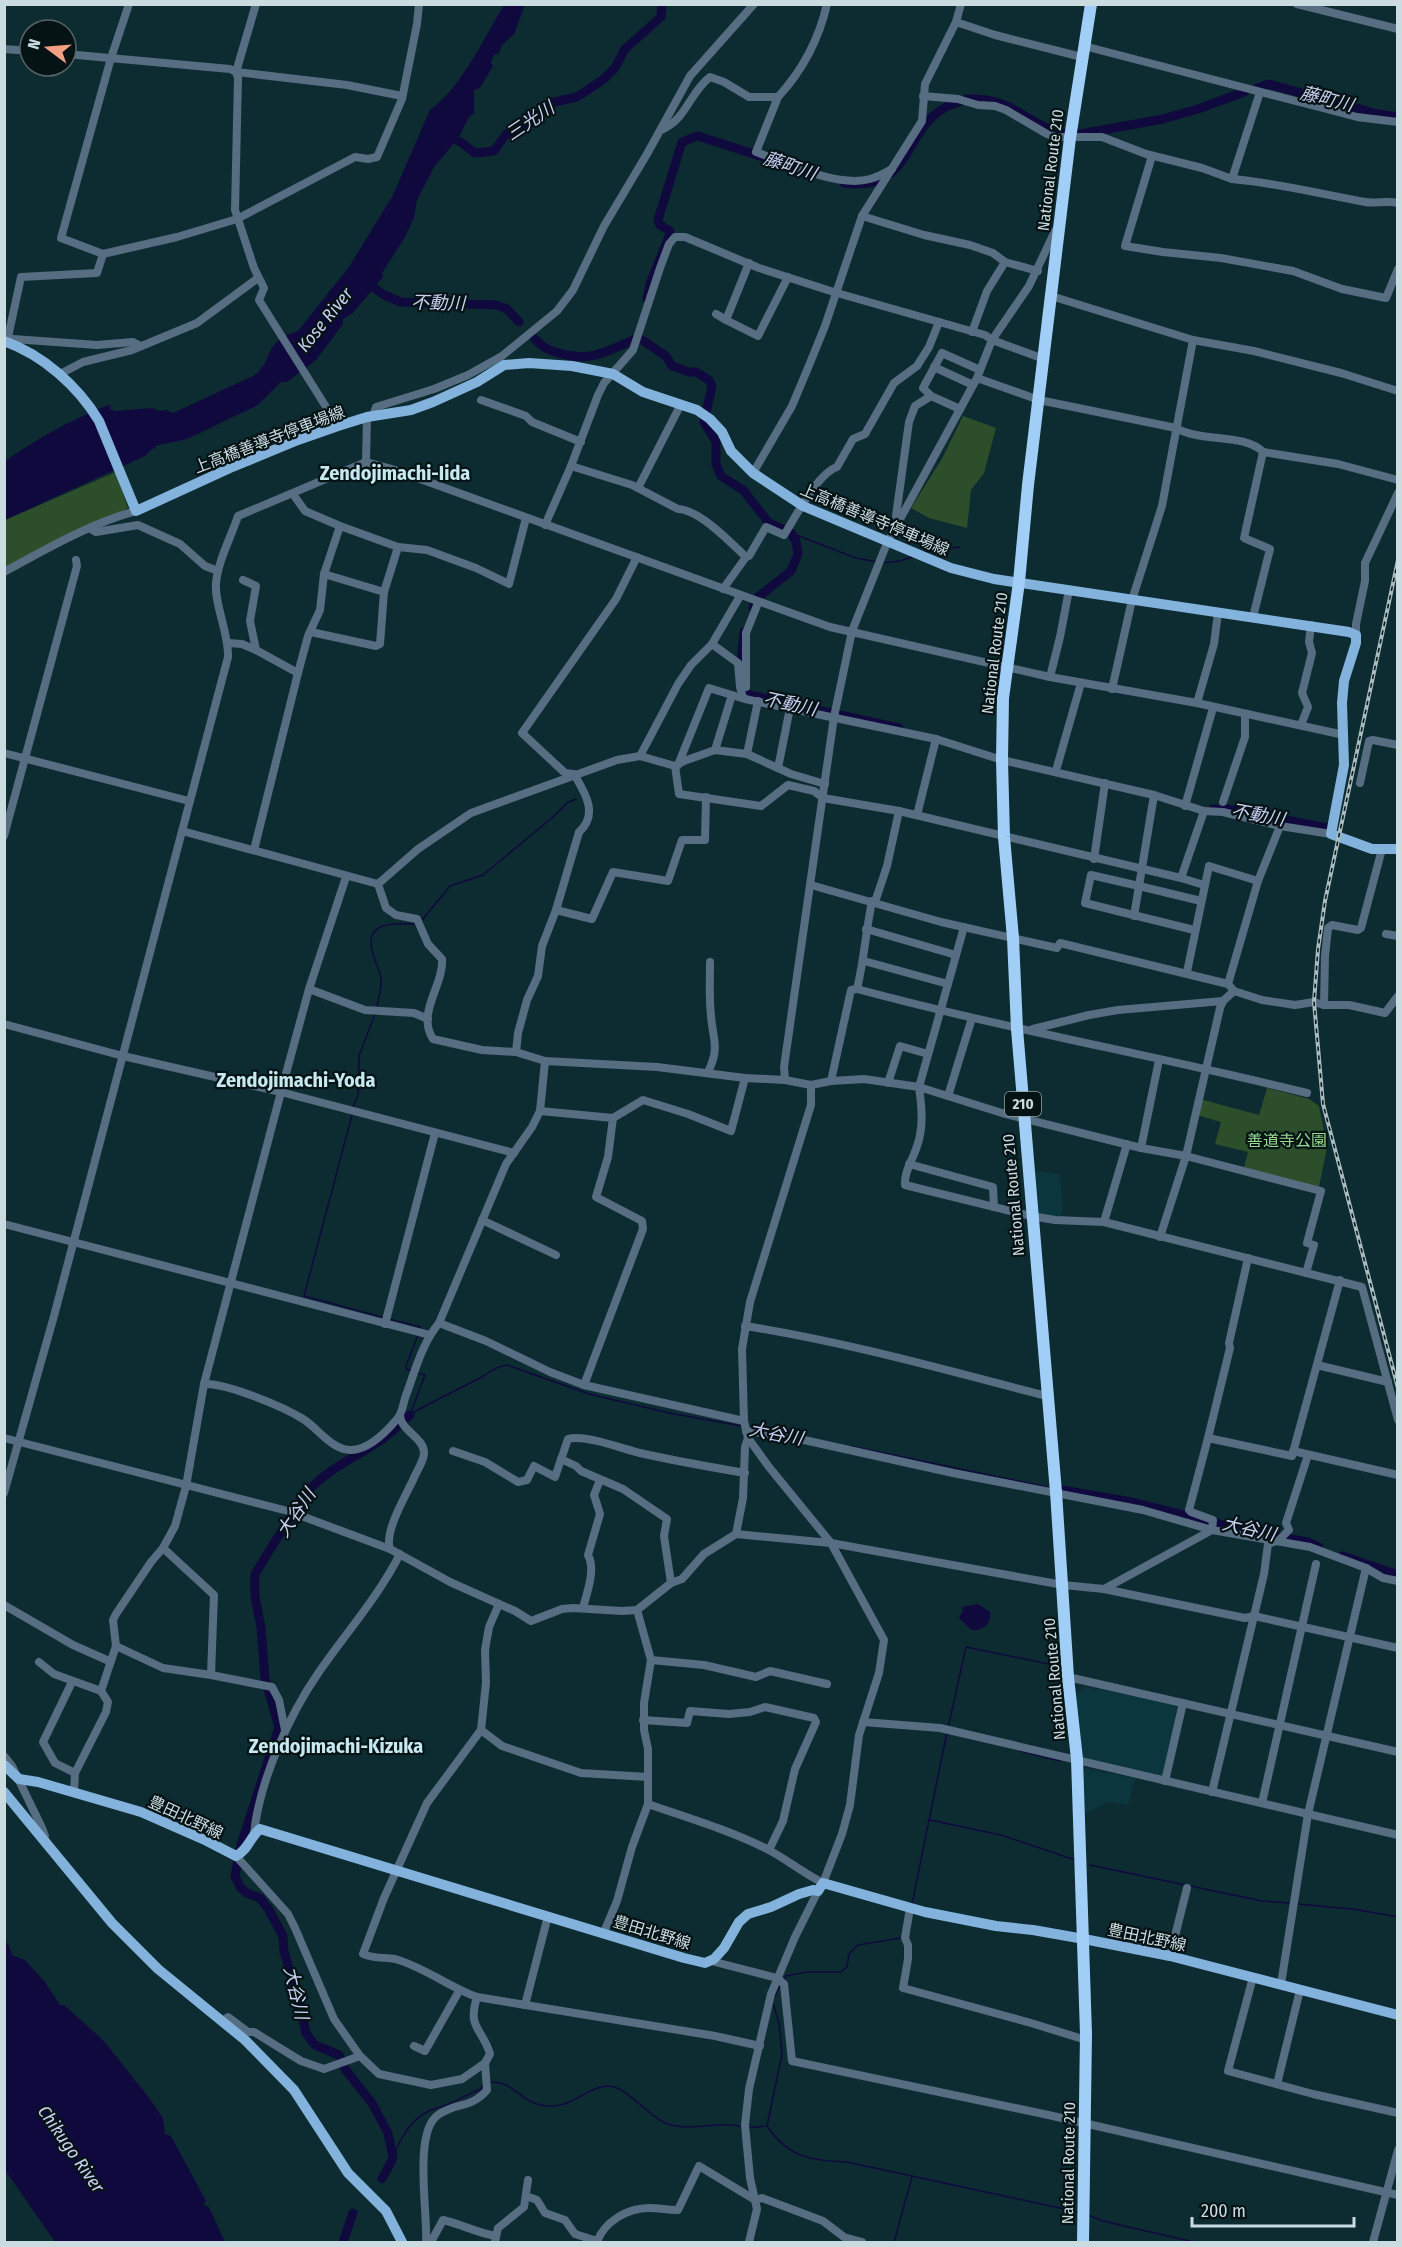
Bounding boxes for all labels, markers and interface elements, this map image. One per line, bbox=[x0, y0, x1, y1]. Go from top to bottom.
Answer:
north arrow bbox=[18, 18, 78, 78]
text: N bbox=[24, 37, 45, 51]
water label: 藤町川 bbox=[1298, 82, 1358, 117]
water label: 三光川 bbox=[501, 96, 560, 145]
street label: National Route 210 bbox=[1034, 108, 1067, 232]
water label: 藤町川 bbox=[761, 147, 821, 185]
water label: Kose River bbox=[293, 283, 358, 356]
water label: 不動川 bbox=[411, 292, 467, 315]
street label: 上高橋善導寺停車場線 bbox=[191, 402, 347, 477]
district label: Zendojimachi-Iida bbox=[320, 461, 470, 485]
street label: 上高橋善導寺停車場線 bbox=[797, 479, 952, 559]
street label: National Route 210 bbox=[978, 591, 1011, 715]
water label: 不動川 bbox=[761, 688, 821, 721]
water label: 不動川 bbox=[1230, 799, 1288, 831]
district label: Zendojimachi-Yoda bbox=[217, 1068, 376, 1092]
road number: 210 bbox=[1005, 1092, 1041, 1116]
park label: 善道寺公園 bbox=[1247, 1131, 1327, 1150]
street label: National Route 210 bbox=[999, 1133, 1028, 1257]
water label: 大谷川 bbox=[747, 1418, 807, 1450]
water label: 大谷川 bbox=[272, 1483, 321, 1542]
water label: 大谷川 bbox=[1220, 1512, 1280, 1546]
street label: National Route 210 bbox=[1040, 1617, 1069, 1741]
district label: Zendojimachi-Kizuka bbox=[249, 1734, 423, 1758]
street label: 豊田北野線 bbox=[146, 1792, 226, 1843]
street label: 豊田北野線 bbox=[611, 1912, 693, 1953]
street label: 豊田北野線 bbox=[1106, 1920, 1188, 1955]
water label: 大谷川 bbox=[279, 1964, 313, 2024]
water label: Chikugo River bbox=[33, 2101, 109, 2197]
street label: National Route 210 bbox=[1058, 2102, 1079, 2224]
scale bar bbox=[1192, 2190, 1354, 2228]
text: 200 m bbox=[1201, 2200, 1246, 2222]

